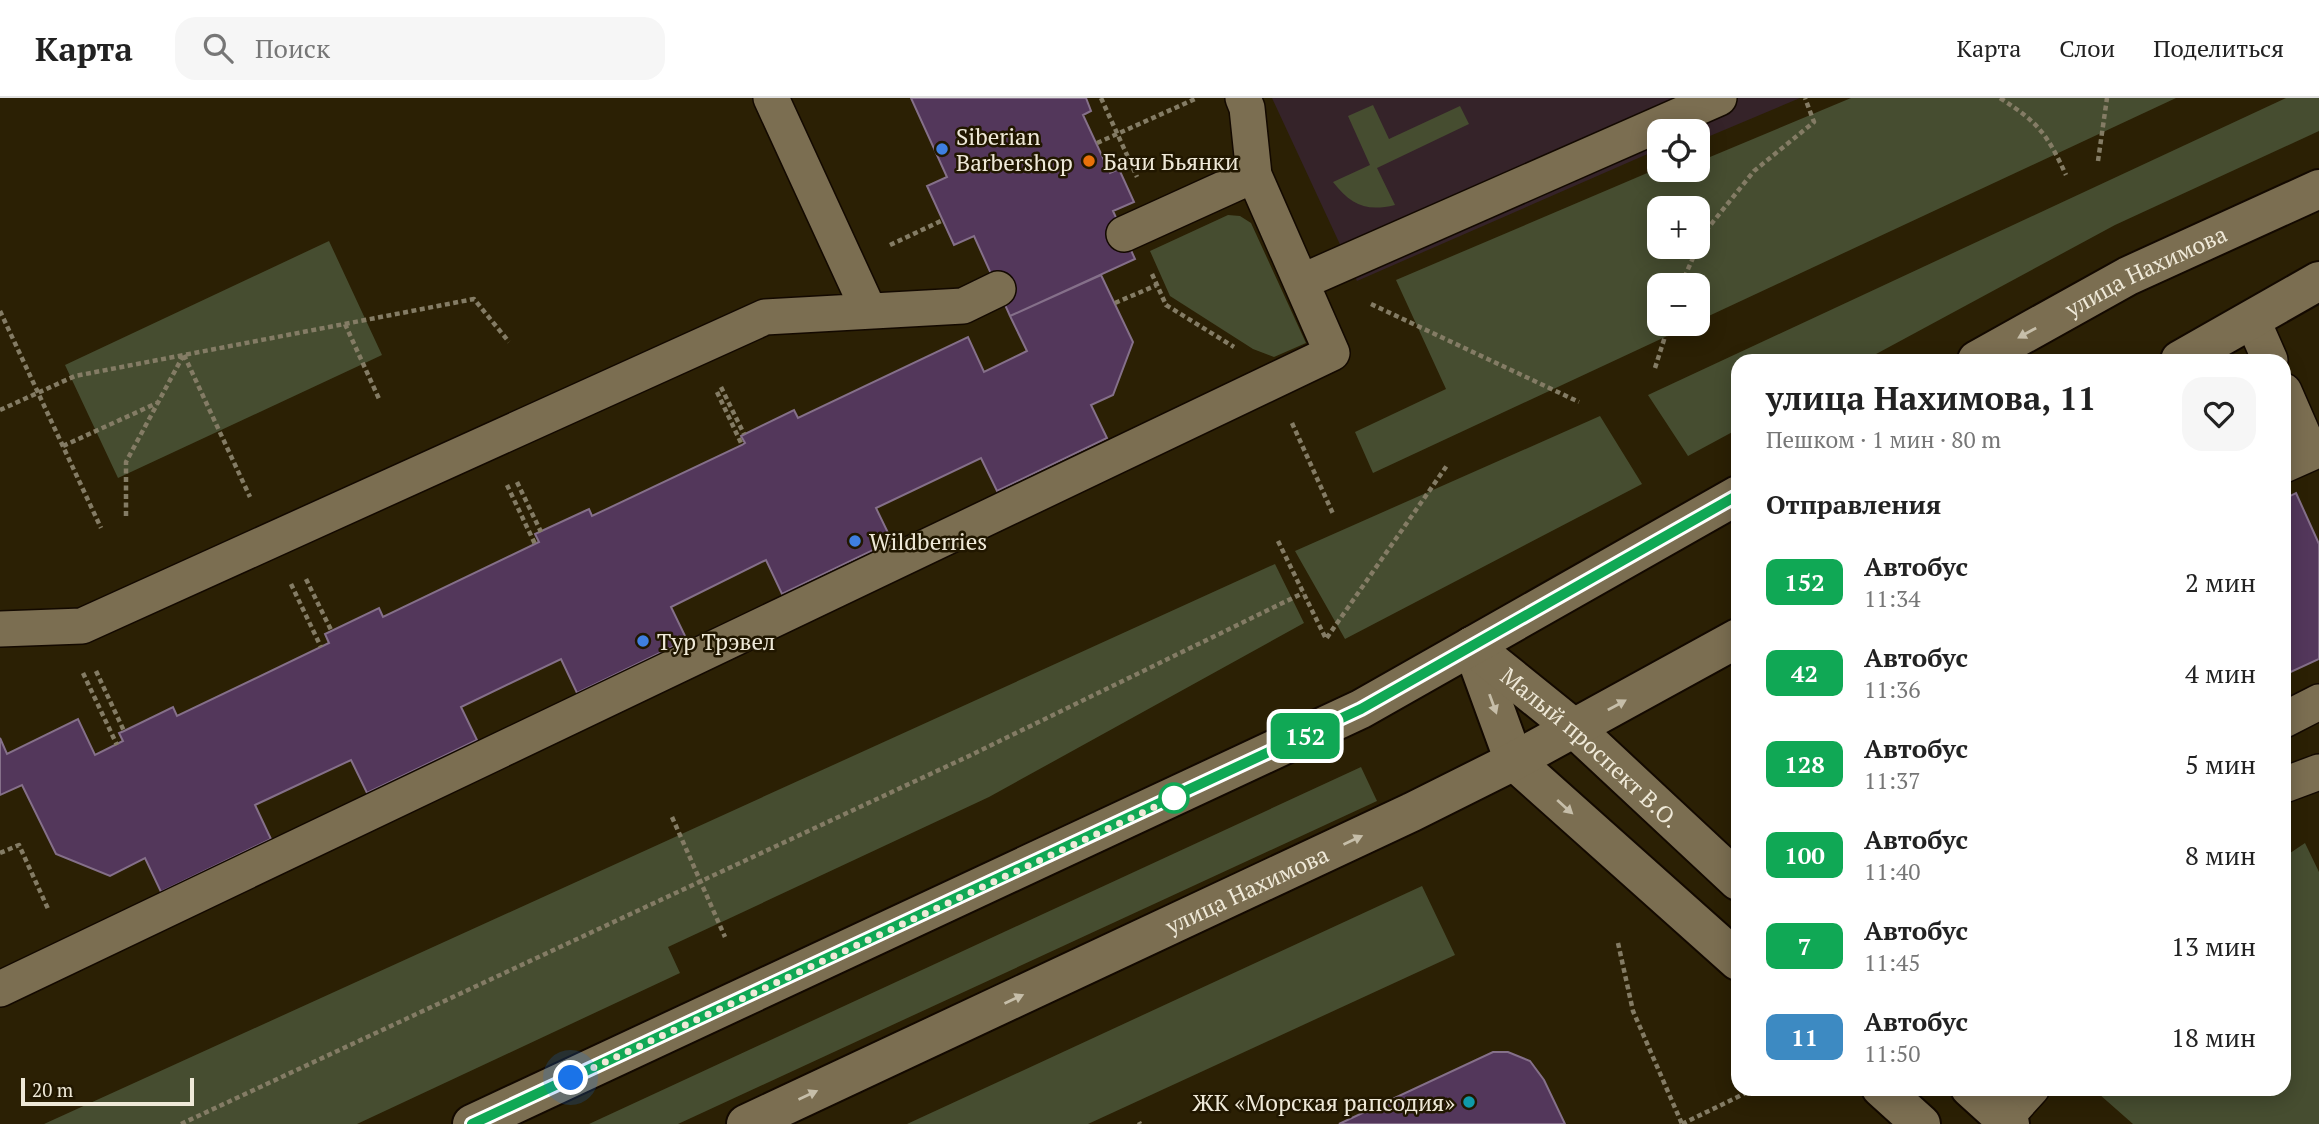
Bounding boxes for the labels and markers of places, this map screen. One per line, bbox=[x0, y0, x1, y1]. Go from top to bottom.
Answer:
place label: Siberian Barbershop bbox=[956, 121, 1073, 178]
marker: Siberian Barbershop bbox=[934, 141, 950, 157]
place label: Бачи Бьянки bbox=[1103, 146, 1239, 177]
marker: Бачи Бьянки bbox=[1081, 153, 1097, 169]
place label: Wildberries bbox=[869, 526, 987, 557]
marker: Wildberries bbox=[847, 533, 863, 549]
place label: Тур Трэвел bbox=[657, 626, 775, 657]
marker: Тур Трэвел bbox=[635, 633, 651, 649]
unlabelled marker bbox=[1159, 783, 1189, 813]
place label: ЖК «Морская рапсодия» bbox=[1192, 1087, 1455, 1118]
marker: ЖК «Морская рапсодия» bbox=[1461, 1094, 1477, 1110]

